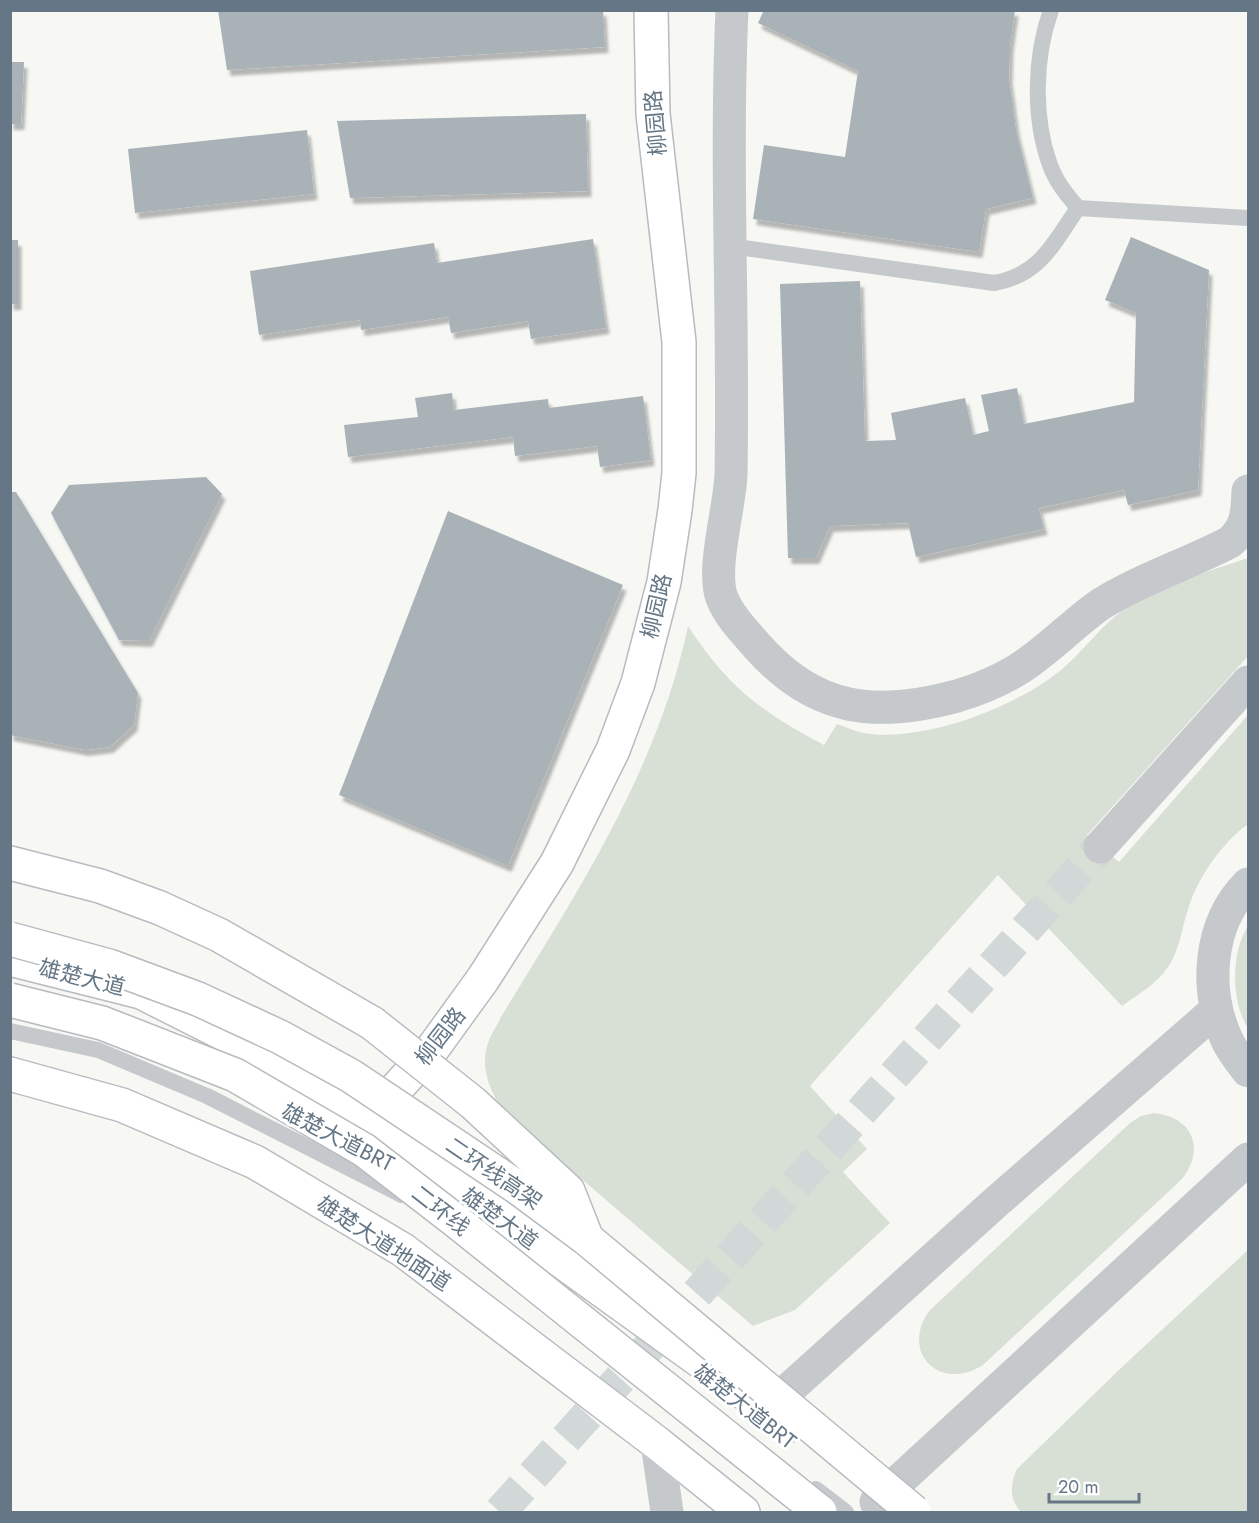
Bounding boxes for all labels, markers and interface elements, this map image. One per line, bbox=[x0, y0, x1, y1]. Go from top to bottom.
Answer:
street label: 柳园路 bbox=[636, 89, 674, 157]
street label: 柳园路 bbox=[633, 570, 679, 642]
street label: 雄楚大道 bbox=[35, 951, 129, 1003]
street label: 柳园路 bbox=[407, 1000, 473, 1072]
street label: 雄楚大道BRT bbox=[276, 1095, 401, 1179]
street label: 二环线高架 bbox=[441, 1131, 547, 1215]
street label: 二环线 bbox=[407, 1179, 475, 1241]
street label: 雄楚大道 bbox=[455, 1179, 545, 1257]
street label: 雄楚大道地面道 bbox=[311, 1188, 457, 1298]
street label: 雄楚大道BRT bbox=[687, 1356, 804, 1457]
scale bar bbox=[1049, 1466, 1139, 1504]
text: 20 m bbox=[1058, 1474, 1098, 1500]

